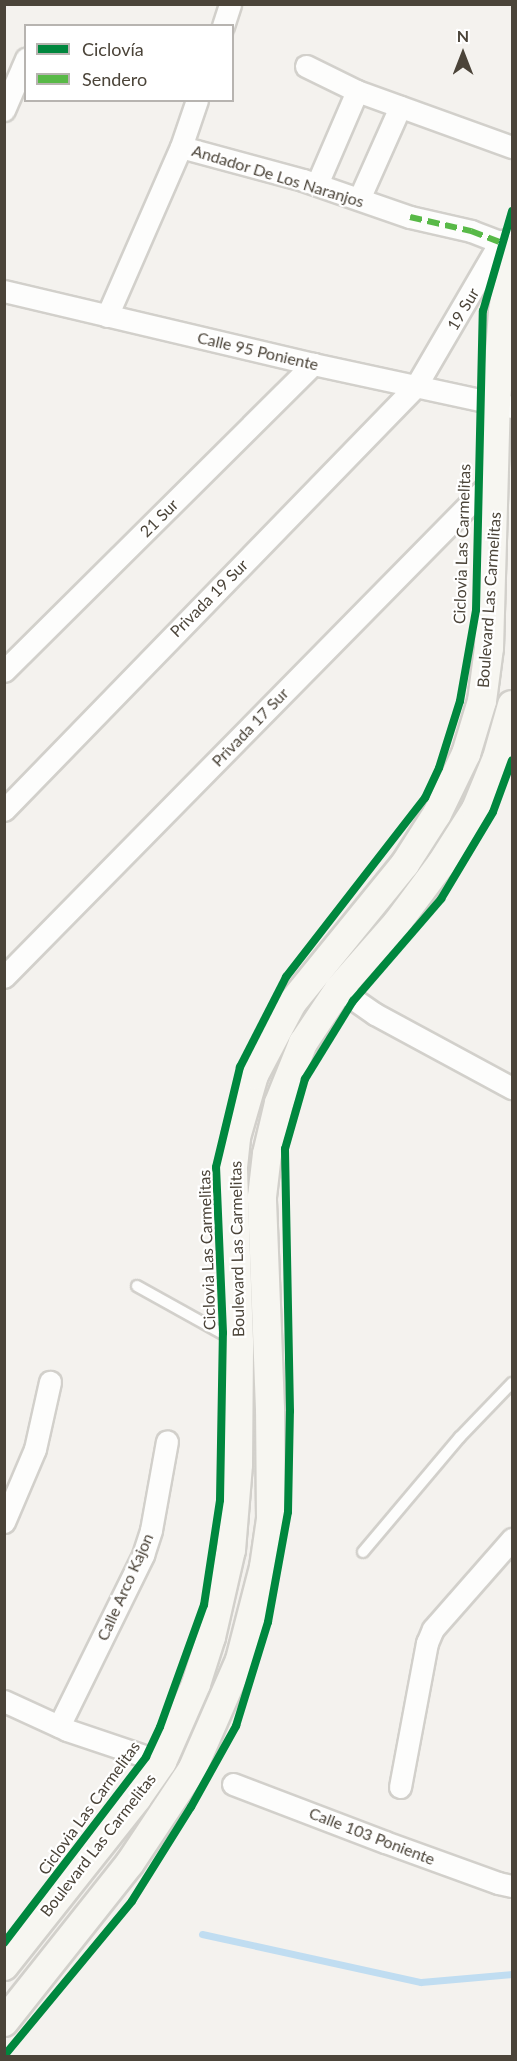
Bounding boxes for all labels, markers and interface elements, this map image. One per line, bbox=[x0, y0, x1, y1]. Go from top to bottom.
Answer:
legend bbox=[24, 24, 234, 102]
north arrow bbox=[433, 24, 493, 84]
text: N bbox=[457, 26, 469, 45]
text: Ciclovía bbox=[82, 38, 144, 60]
text: Sendero bbox=[82, 68, 147, 90]
street label: Andador De Los Naranjos bbox=[189, 141, 367, 211]
street label: 19 Sur bbox=[443, 284, 483, 334]
street label: Calle 95 Poniente bbox=[196, 328, 320, 374]
street label: Ciclovia Las Carmelitas bbox=[450, 463, 474, 625]
street label: 21 Sur bbox=[136, 495, 182, 541]
street label: Boulevard Las Carmelitas bbox=[473, 511, 505, 689]
street label: Privada 19 Sur bbox=[166, 555, 252, 641]
street label: Privada 17 Sur bbox=[208, 684, 292, 770]
street label: Boulevard Las Carmelitas bbox=[226, 1161, 248, 1337]
street label: Ciclovia Las Carmelitas bbox=[195, 1169, 219, 1331]
street label: Calle Arco Kajon bbox=[93, 1530, 157, 1644]
street label: Ciclovia Las Carmelitas bbox=[34, 1737, 144, 1879]
street label: Boulevard Las Carmelitas bbox=[36, 1770, 160, 1920]
street label: Calle 103 Poniente bbox=[306, 1803, 438, 1869]

